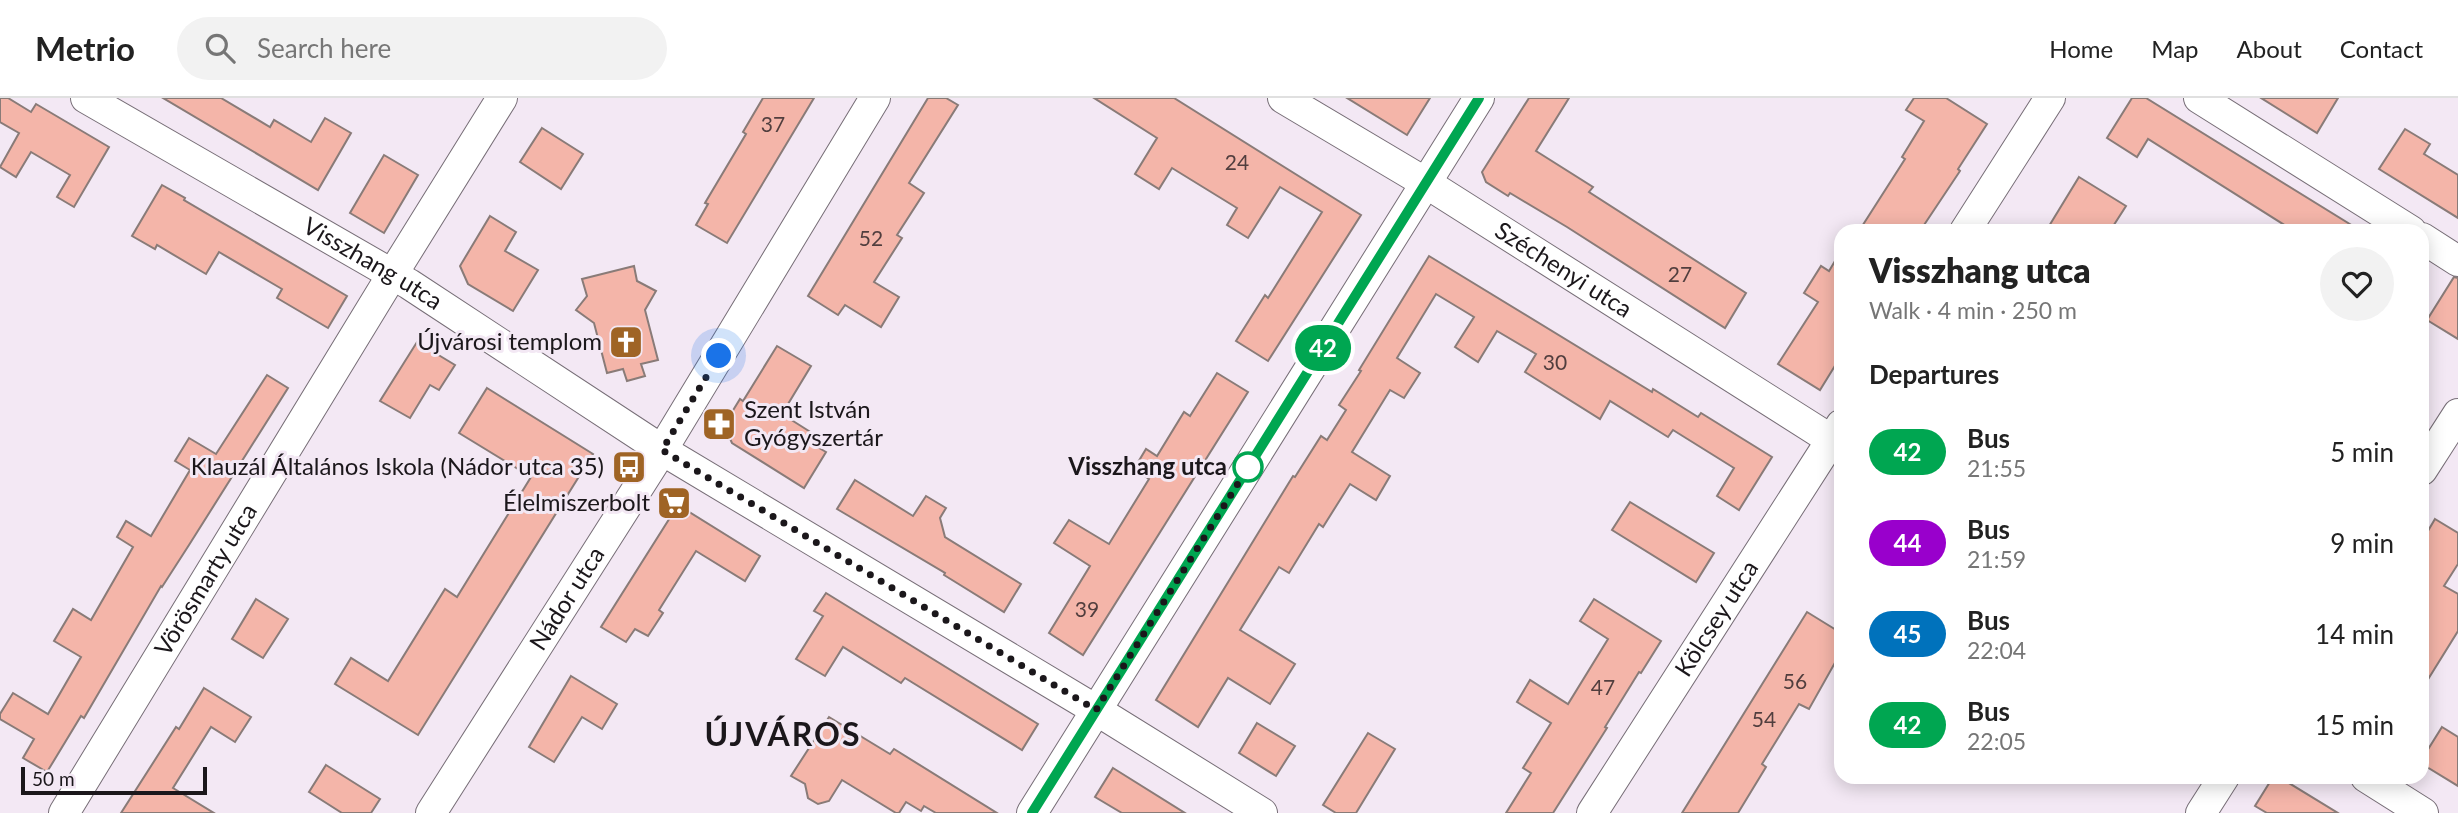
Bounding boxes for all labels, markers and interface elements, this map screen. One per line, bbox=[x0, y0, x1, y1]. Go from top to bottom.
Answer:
search box bbox=[177, 17, 667, 80]
text: Metrio bbox=[35, 28, 135, 68]
icon: search bbox=[201, 29, 239, 67]
text: Search here bbox=[257, 32, 391, 64]
text: Home bbox=[2049, 34, 2113, 63]
text: Map bbox=[2151, 34, 2199, 63]
text: About bbox=[2237, 34, 2302, 63]
text: Contact bbox=[2340, 34, 2423, 63]
house number: 37 bbox=[761, 111, 785, 136]
house number: 24 bbox=[1225, 149, 1249, 174]
street label: Visszhang utca bbox=[299, 210, 448, 315]
street label: Széchenyi utca bbox=[1490, 215, 1638, 323]
house number: 52 bbox=[859, 225, 883, 250]
button: heart bbox=[2320, 247, 2394, 321]
text: Visszhang utca bbox=[1869, 250, 2091, 290]
house number: 27 bbox=[1668, 261, 1692, 286]
text: Walk · 4 min · 250 m bbox=[1869, 296, 2077, 324]
church icon: Újvárosi templom bbox=[607, 323, 645, 361]
line badge: 42 bbox=[1292, 325, 1354, 371]
place label: Újvárosi templom bbox=[417, 326, 602, 355]
text: 42 bbox=[1309, 333, 1337, 362]
your location bbox=[701, 338, 736, 373]
house number: 30 bbox=[1543, 349, 1567, 374]
text: Departures bbox=[1869, 358, 1999, 390]
place label: Szent István Gyógyszertár bbox=[744, 394, 883, 451]
pharmacy icon: Szent István Gyógyszertár bbox=[700, 405, 738, 443]
text: Bus bbox=[1967, 422, 2010, 454]
text: 5 min bbox=[2330, 436, 2394, 468]
text: 42 bbox=[1894, 437, 1921, 466]
bus stop icon: Klauzál Általános Iskola (Nádor utca 35) bbox=[610, 448, 648, 486]
place label: Klauzál Általános Iskola (Nádor utca 35) bbox=[191, 451, 604, 480]
place label: Visszhang utca bbox=[1067, 451, 1227, 480]
marker: Visszhang utca bbox=[1233, 452, 1263, 482]
text: 21:55 bbox=[1967, 454, 2026, 482]
supermarket icon: Élelmiszerbolt bbox=[655, 484, 693, 522]
place label: Élelmiszerbolt bbox=[503, 487, 650, 516]
street label: Vörösmarty utca bbox=[148, 498, 262, 660]
text: Bus bbox=[1967, 513, 2010, 545]
text: 9 min bbox=[2330, 527, 2394, 559]
text: 44 bbox=[1894, 528, 1921, 557]
street label: Nádor utca bbox=[523, 541, 610, 655]
text: 21:59 bbox=[1967, 545, 2026, 573]
street label: Kölcsey utca bbox=[1668, 554, 1763, 681]
house number: 39 bbox=[1075, 596, 1099, 621]
text: Bus bbox=[1967, 604, 2010, 636]
text: 14 min bbox=[2315, 618, 2394, 650]
text: 45 bbox=[1894, 619, 1921, 648]
text: 22:04 bbox=[1967, 636, 2026, 664]
house number: 56 bbox=[1783, 668, 1807, 693]
house number: 47 bbox=[1591, 674, 1615, 699]
text: Bus bbox=[1967, 695, 2010, 727]
house number: 54 bbox=[1752, 706, 1776, 731]
text: 15 min bbox=[2315, 709, 2394, 741]
text: 42 bbox=[1894, 710, 1921, 739]
district label: ÚJVÁROS bbox=[704, 714, 862, 753]
text: 22:05 bbox=[1967, 727, 2026, 755]
scale bar bbox=[21, 764, 206, 796]
text: 50 m bbox=[32, 767, 75, 790]

